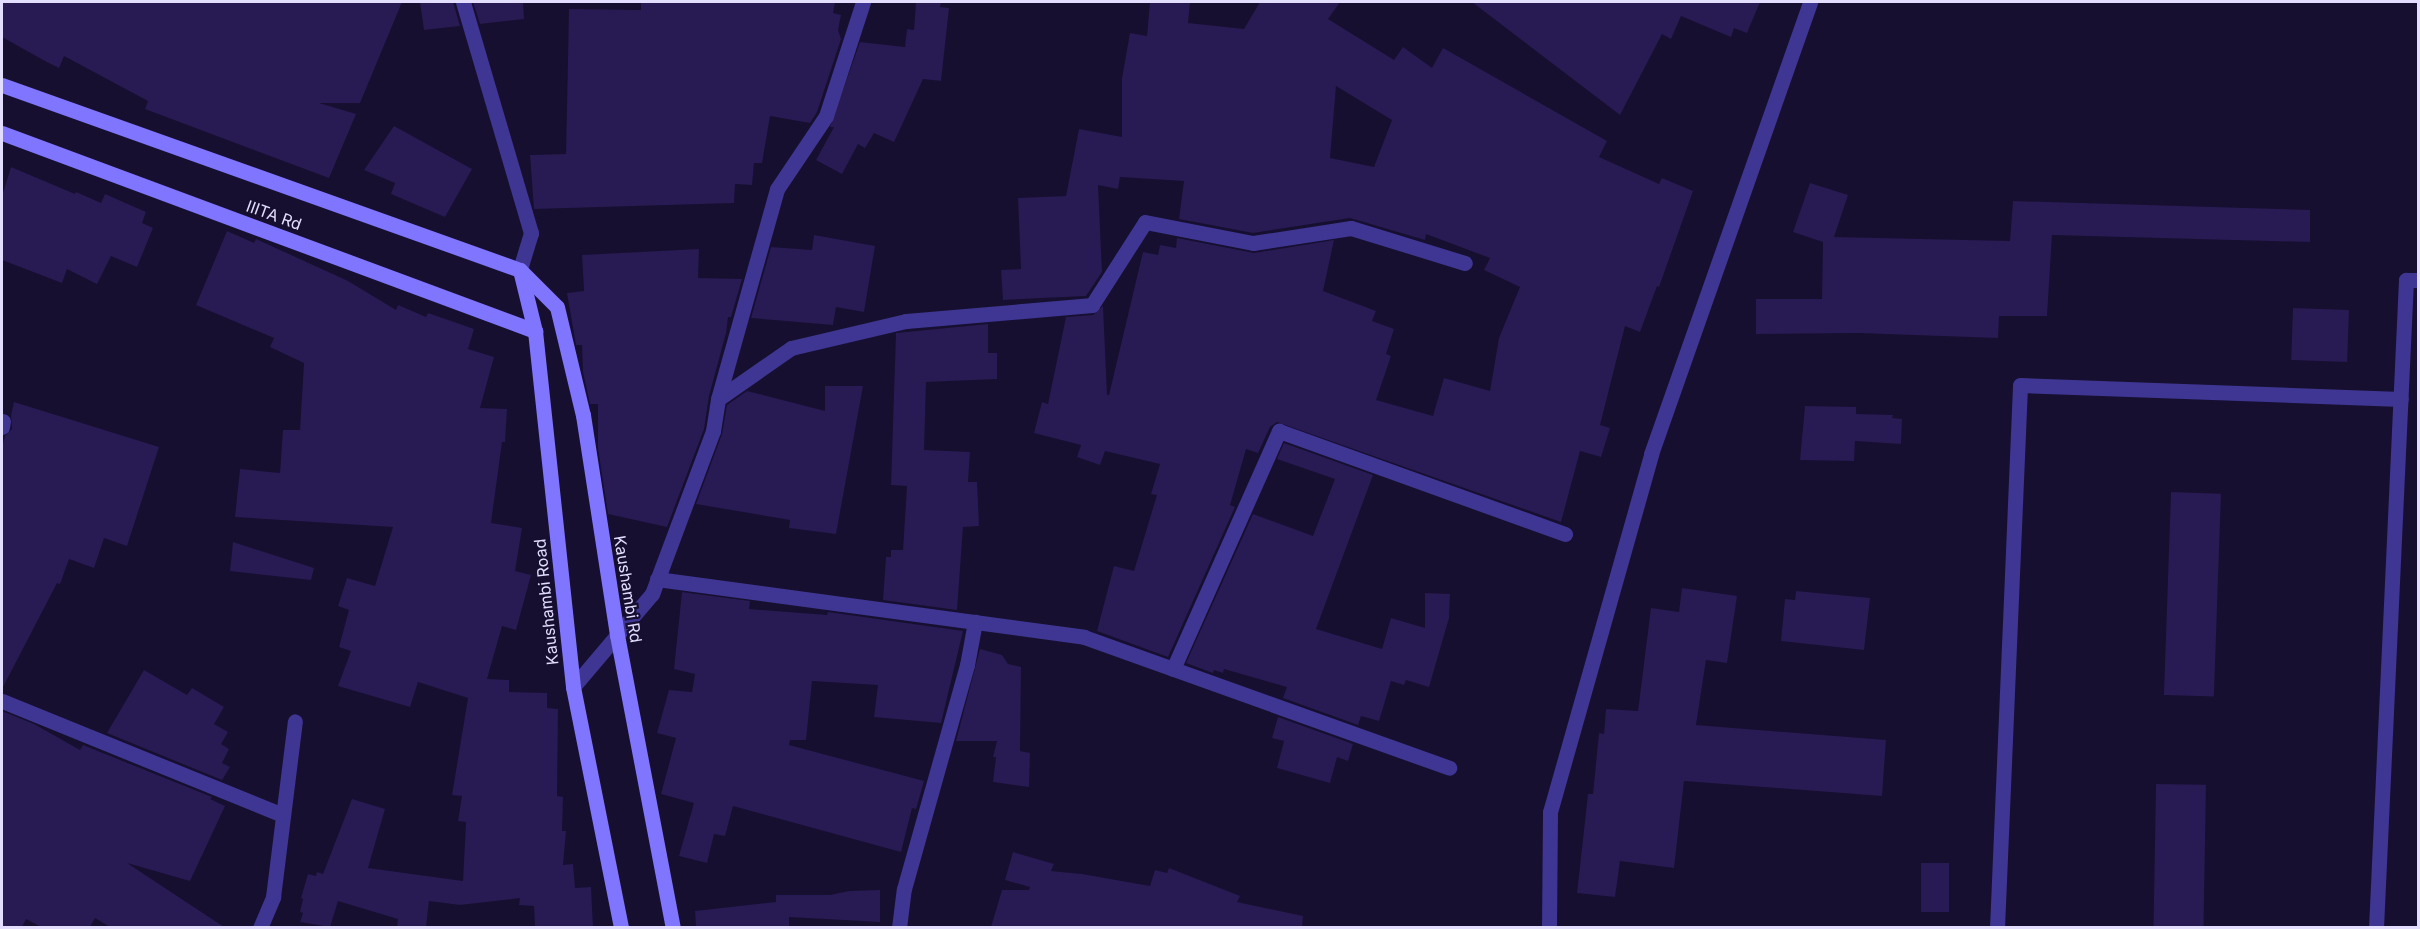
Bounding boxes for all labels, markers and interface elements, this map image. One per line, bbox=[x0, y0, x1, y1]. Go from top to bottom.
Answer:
street label: IIITA Rd bbox=[244, 196, 304, 234]
street label: Kaushambi Rd bbox=[610, 534, 646, 644]
street label: Kaushambi Road bbox=[530, 538, 562, 666]

